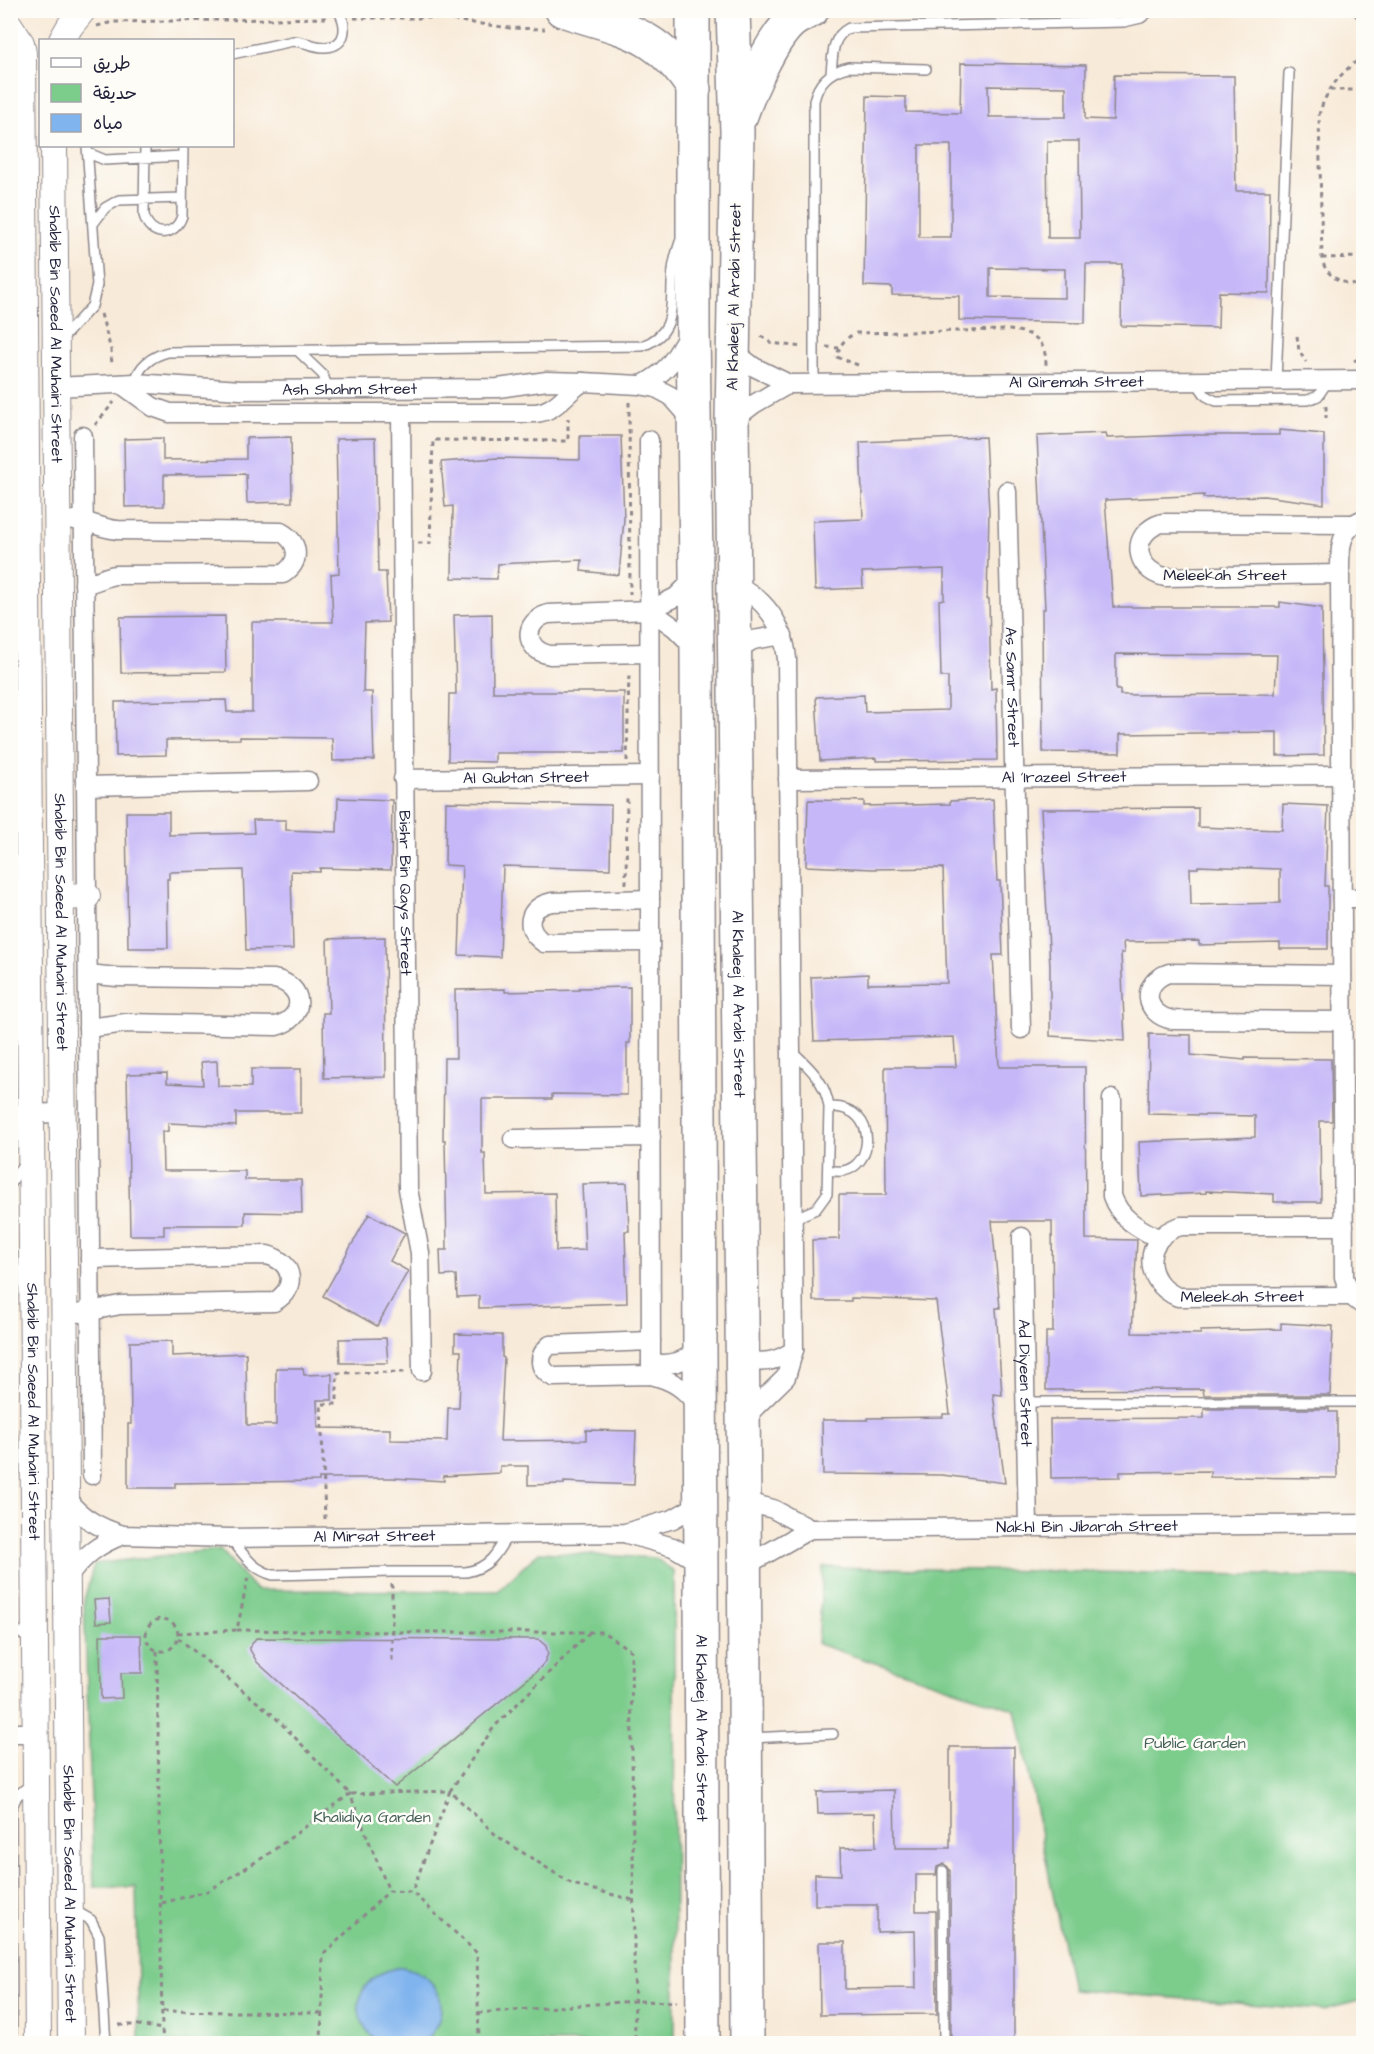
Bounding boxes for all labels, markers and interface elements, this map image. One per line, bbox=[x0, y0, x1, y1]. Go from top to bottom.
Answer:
legend bbox=[39, 39, 234, 147]
text: طريق bbox=[93, 51, 131, 76]
text: حديقة bbox=[93, 81, 137, 106]
text: مياه bbox=[93, 111, 123, 136]
street label: Al Khaleej Al Arabi Street bbox=[721, 203, 747, 391]
street label: Shabib Bin Saeed Al Muhairi Street bbox=[44, 205, 68, 463]
street label: Al Qiremah Street bbox=[1009, 371, 1144, 393]
street label: Ash Shahm Street bbox=[282, 378, 418, 401]
street label: Meleekah Street bbox=[1163, 564, 1287, 586]
street label: As Samr Street bbox=[1000, 627, 1025, 748]
street label: Al Qubtan Street bbox=[463, 766, 590, 789]
street label: Al 'Irazeel Street bbox=[1002, 766, 1127, 788]
street label: Shabib Bin Saeed Al Muhairi Street bbox=[49, 793, 73, 1051]
street label: Bishr Bin Qays Street bbox=[393, 810, 417, 976]
street label: Al Khaleej Al Arabi Street bbox=[726, 910, 751, 1098]
street label: Shabib Bin Saeed Al Muhairi Street bbox=[21, 1283, 45, 1541]
street label: Meleekah Street bbox=[1180, 1285, 1304, 1308]
street label: Ad Diyeen Street bbox=[1012, 1319, 1037, 1447]
street label: Nakhl Bin Jibarah Street bbox=[996, 1515, 1179, 1538]
street label: Al Mirsat Street bbox=[313, 1524, 436, 1548]
street label: Al Khaleej Al Arabi Street bbox=[690, 1634, 713, 1822]
park label: Public Garden bbox=[1144, 1732, 1246, 1754]
street label: Shabib Bin Saeed Al Muhairi Street bbox=[58, 1765, 82, 2023]
park label: Khalidiya Garden bbox=[313, 1806, 431, 1829]

